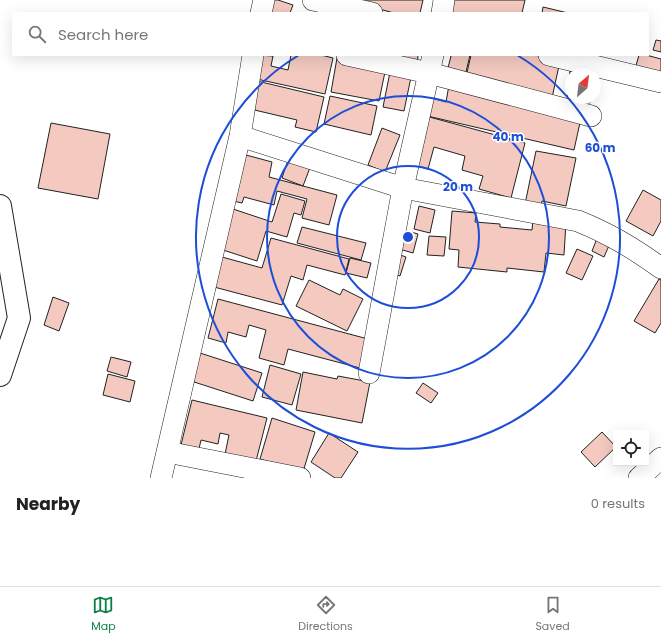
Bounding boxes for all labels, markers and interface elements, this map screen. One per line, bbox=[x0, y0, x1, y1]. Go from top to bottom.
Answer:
search box bbox=[12, 12, 649, 56]
icon: search bbox=[26, 23, 48, 45]
text: Search here bbox=[58, 24, 148, 45]
north arrow bbox=[565, 68, 601, 104]
text: 40 m bbox=[492, 128, 524, 145]
text: 60 m bbox=[585, 139, 616, 156]
text: 20 m bbox=[443, 178, 473, 195]
centre of rings bbox=[401, 230, 415, 244]
map controls bbox=[613, 430, 649, 466]
button: locate bbox=[613, 430, 649, 466]
text: Nearby bbox=[16, 492, 80, 516]
text: 0 results bbox=[591, 494, 645, 513]
tab: Map bbox=[91, 594, 116, 635]
tab: Directions bbox=[298, 594, 353, 635]
tab: Saved bbox=[535, 594, 570, 635]

